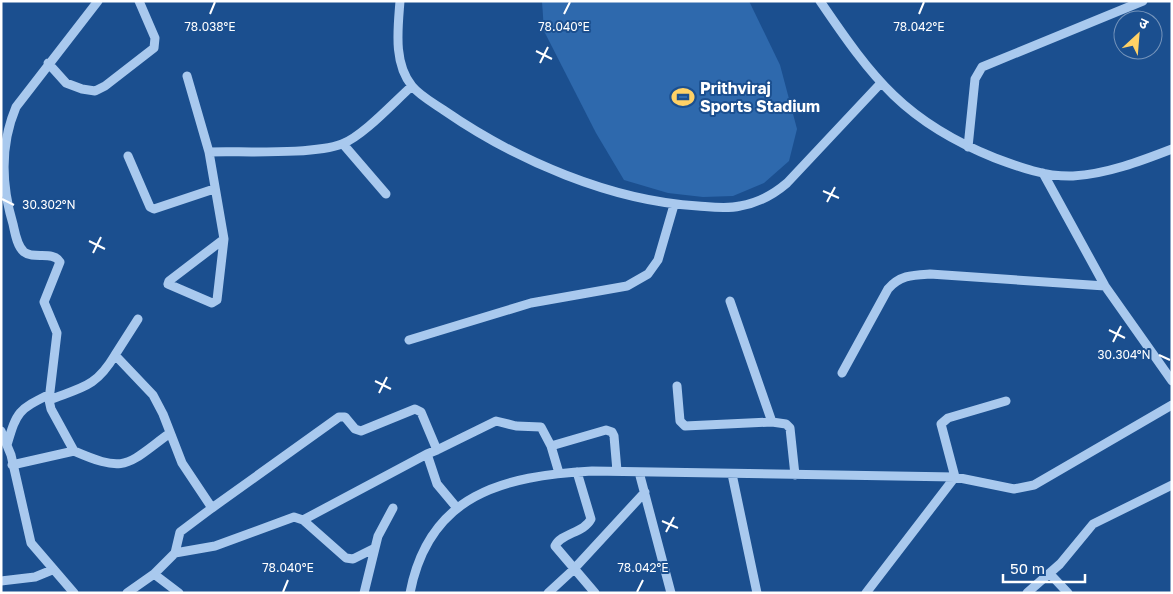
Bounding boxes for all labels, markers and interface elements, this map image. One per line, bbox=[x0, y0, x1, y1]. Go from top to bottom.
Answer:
north arrow bbox=[1113, 10, 1163, 60]
text: उ bbox=[1137, 13, 1152, 33]
text: 78.038°E bbox=[184, 19, 236, 34]
text: 78.040°E bbox=[538, 19, 590, 34]
text: 78.042°E bbox=[893, 19, 945, 34]
place label: Prithviraj Sports Stadium bbox=[700, 78, 820, 116]
sports icon: Prithviraj Sports Stadium bbox=[670, 84, 696, 110]
text: 30.302°N bbox=[22, 197, 76, 212]
text: 30.304°N bbox=[1097, 347, 1151, 362]
scale bar bbox=[1003, 552, 1086, 584]
text: 50 m bbox=[1010, 559, 1045, 577]
text: 78.040°E bbox=[262, 560, 314, 575]
text: 78.042°E bbox=[617, 560, 669, 575]

